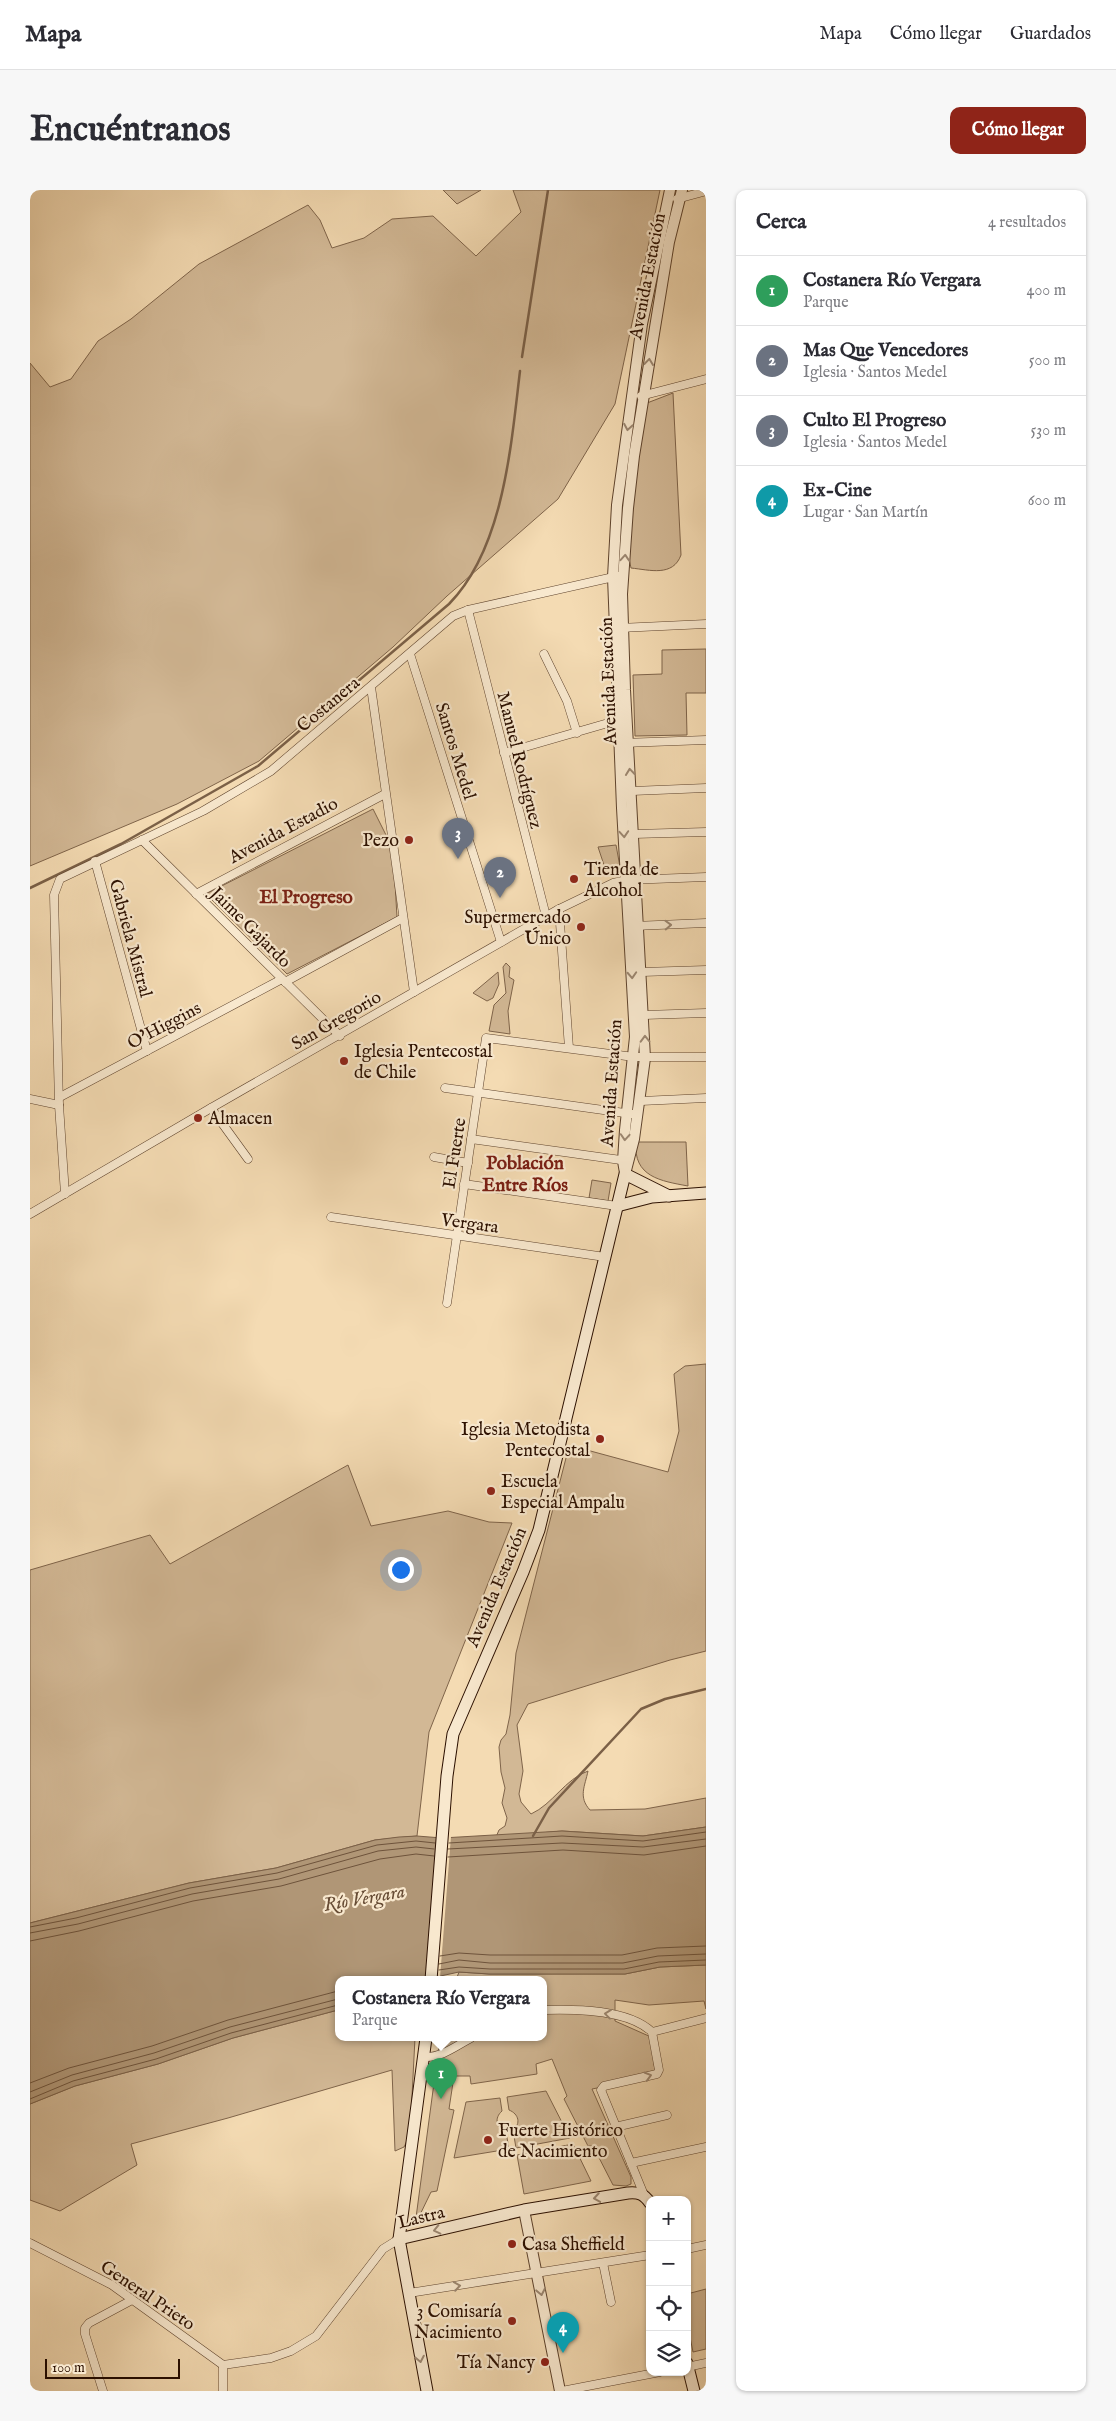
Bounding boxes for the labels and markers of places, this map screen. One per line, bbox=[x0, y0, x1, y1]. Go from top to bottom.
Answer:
pin: 3 bbox=[442, 818, 474, 859]
place label: Pezo bbox=[363, 830, 399, 853]
marker: Pezo bbox=[403, 834, 415, 846]
pin: 2 bbox=[484, 857, 516, 898]
place label: Tienda de Alcohol bbox=[583, 859, 659, 903]
marker: Tienda de Alcohol bbox=[568, 873, 580, 885]
place label: Supermercado Único bbox=[464, 907, 571, 951]
marker: Supermercado Único bbox=[575, 921, 587, 933]
place label: Iglesia Pentecostal de Chile bbox=[354, 1041, 493, 1085]
marker: Iglesia Pentecostal de Chile bbox=[338, 1055, 350, 1067]
place label: Almacen bbox=[207, 1108, 273, 1131]
marker: Almacen bbox=[192, 1112, 204, 1124]
place label: Iglesia Metodista Pentecostal bbox=[461, 1419, 590, 1463]
marker: Iglesia Metodista Pentecostal bbox=[594, 1433, 606, 1445]
place label: Escuela Especial Ampalu bbox=[501, 1471, 625, 1515]
marker: Escuela Especial Ampalu bbox=[485, 1485, 497, 1497]
pin: 1 bbox=[425, 2058, 457, 2099]
place label: Fuerte Histórico de Nacimiento bbox=[498, 2120, 623, 2164]
marker: Fuerte Histórico de Nacimiento bbox=[482, 2134, 494, 2146]
place label: Casa Sheffield bbox=[522, 2234, 625, 2257]
marker: Casa Sheffield bbox=[506, 2238, 518, 2250]
place label: 3 Comisaría Nacimiento bbox=[414, 2301, 502, 2345]
pin: 4 bbox=[547, 2312, 579, 2353]
marker: 3 Comisaría Nacimiento bbox=[506, 2315, 518, 2327]
place label: Tía Nancy bbox=[457, 2352, 535, 2375]
marker: Tía Nancy bbox=[539, 2356, 551, 2368]

